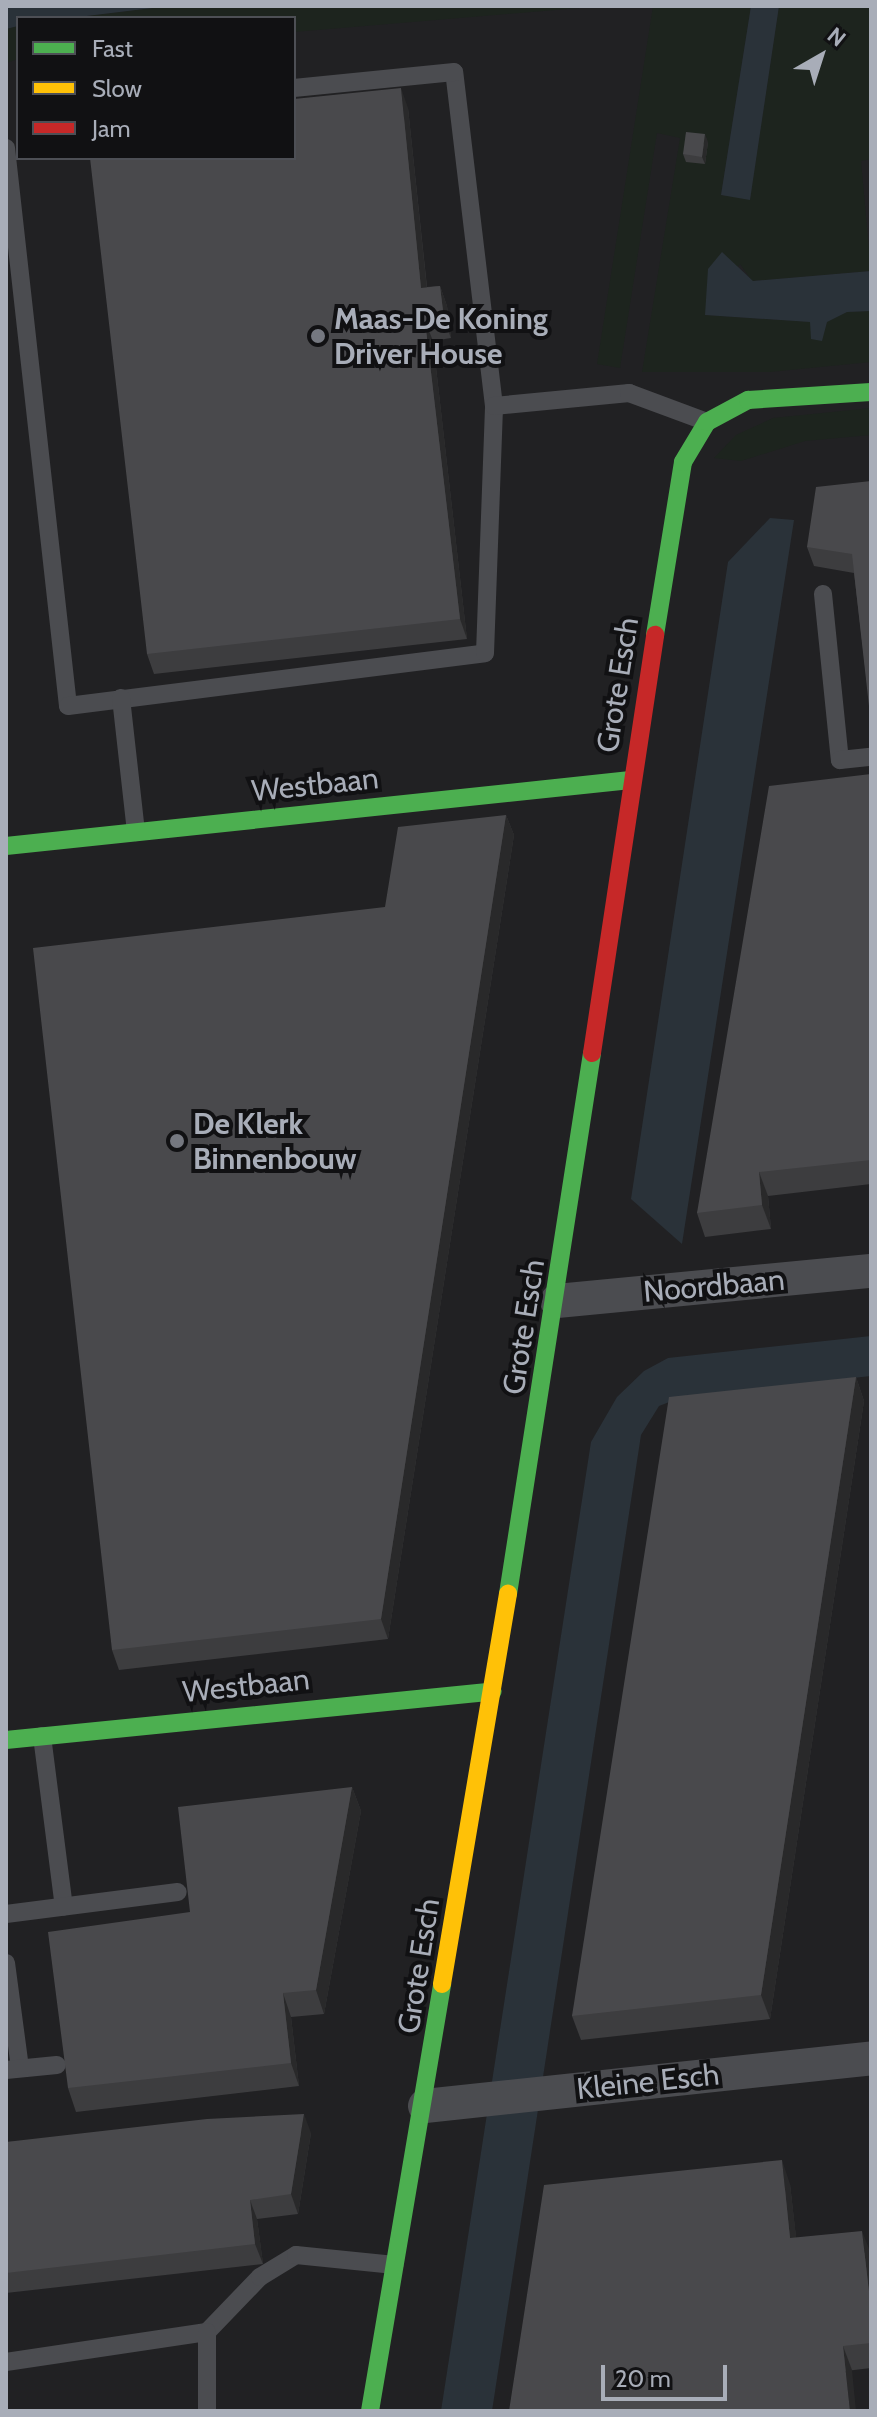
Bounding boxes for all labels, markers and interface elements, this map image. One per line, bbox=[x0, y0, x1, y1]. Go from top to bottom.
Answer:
legend bbox=[16, 16, 296, 160]
north arrow bbox=[781, 16, 861, 96]
text: N bbox=[822, 22, 851, 52]
text: Fast bbox=[92, 34, 133, 63]
text: Slow bbox=[92, 74, 142, 103]
text: Jam bbox=[92, 114, 130, 143]
place label: Maas-De Koning Driver House bbox=[334, 301, 548, 372]
marker: Maas-De Koning Driver House bbox=[309, 327, 327, 345]
street label: Grote Esch bbox=[590, 615, 646, 755]
street label: Westbaan bbox=[250, 760, 380, 810]
place label: De Klerk Binnenbouw bbox=[193, 1106, 356, 1176]
marker: De Klerk Binnenbouw bbox=[168, 1132, 186, 1150]
street label: Grote Esch bbox=[496, 1257, 552, 1397]
street label: Noordbaan bbox=[642, 1262, 786, 1310]
street label: Westbaan bbox=[181, 1661, 311, 1711]
street label: Grote Esch bbox=[391, 1896, 447, 2036]
street label: Kleine Esch bbox=[575, 2057, 721, 2107]
scale bar bbox=[605, 2349, 731, 2399]
text: 20 m bbox=[615, 2364, 671, 2393]

